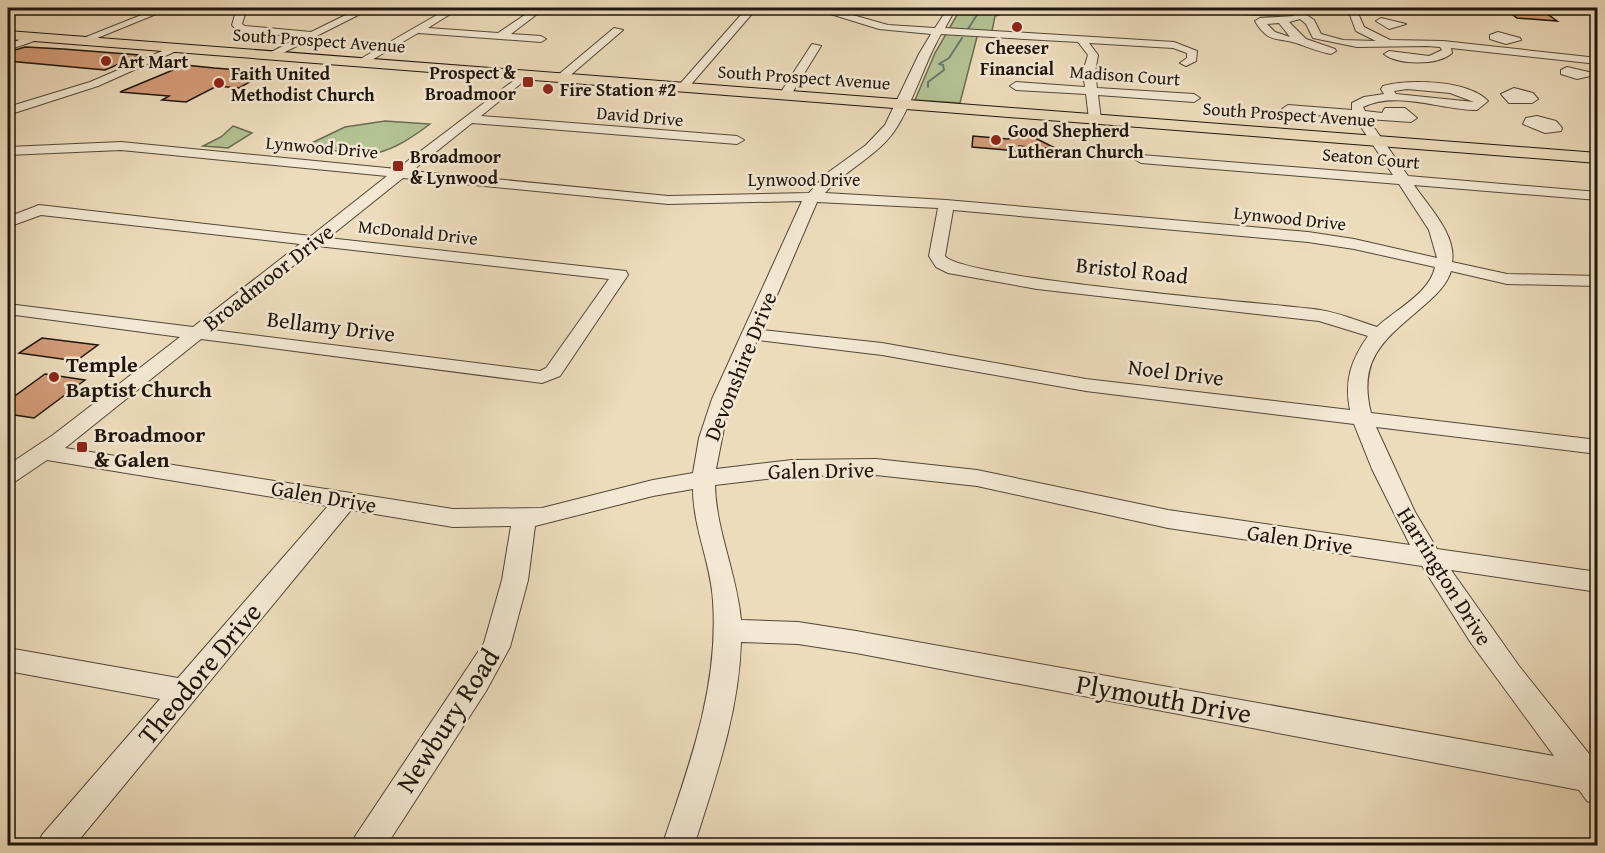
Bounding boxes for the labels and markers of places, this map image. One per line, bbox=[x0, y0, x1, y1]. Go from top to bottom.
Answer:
marker: Cheeser Financial bbox=[1010, 20, 1024, 34]
place label: Cheeser Financial bbox=[980, 34, 1054, 82]
place label: Art Mart bbox=[118, 48, 189, 75]
marker: Art Mart bbox=[99, 54, 113, 68]
place label: Prospect & Broadmoor bbox=[425, 59, 517, 107]
place label: Faith United Methodist Church bbox=[231, 60, 375, 108]
marker: Prospect & Broadmoor bbox=[521, 75, 535, 89]
marker: Faith United Methodist Church bbox=[212, 76, 226, 90]
place label: Fire Station #2 bbox=[560, 76, 676, 103]
marker: Fire Station #2 bbox=[541, 82, 555, 96]
place label: Good Shepherd Lutheran Church bbox=[1008, 117, 1144, 165]
marker: Good Shepherd Lutheran Church bbox=[989, 133, 1003, 147]
place label: Broadmoor & Lynwood bbox=[410, 143, 502, 191]
marker: Broadmoor & Lynwood bbox=[391, 159, 405, 173]
place label: Temple Baptist Church bbox=[66, 348, 212, 405]
marker: Temple Baptist Church bbox=[47, 370, 61, 384]
place label: Broadmoor & Galen bbox=[94, 418, 205, 475]
marker: Broadmoor & Galen bbox=[75, 440, 89, 454]

